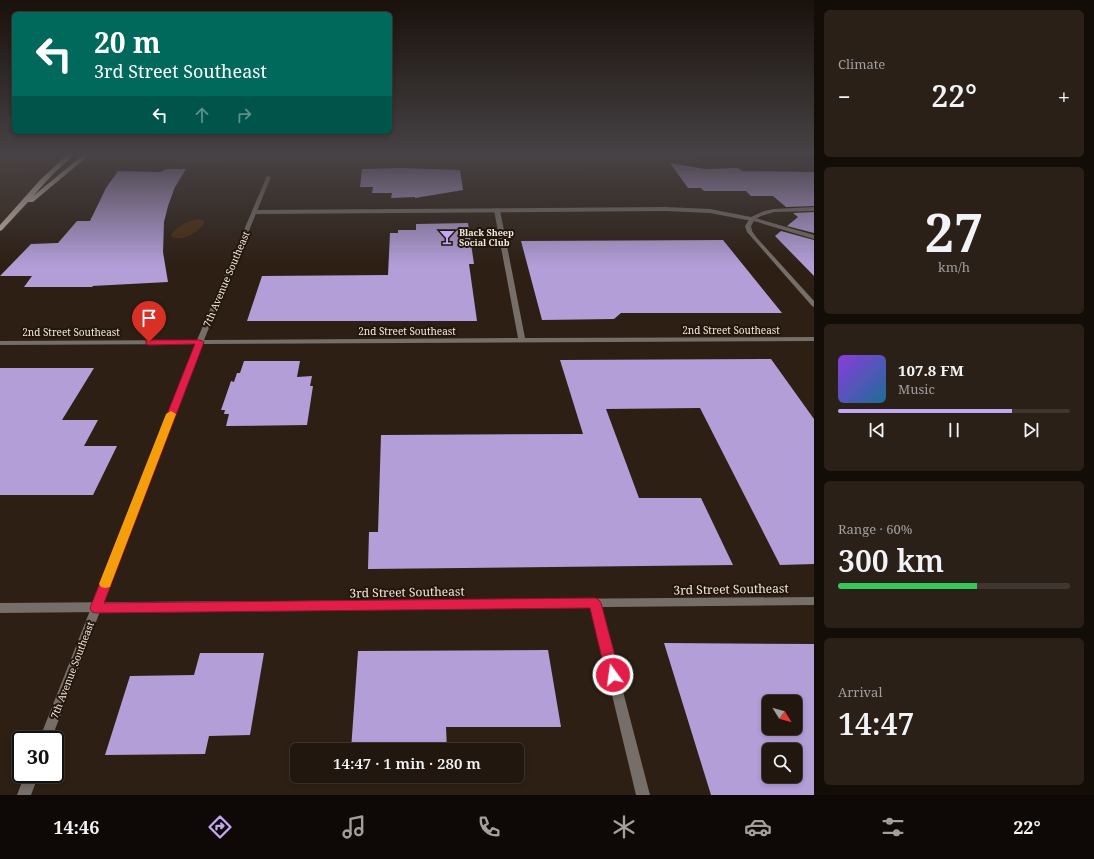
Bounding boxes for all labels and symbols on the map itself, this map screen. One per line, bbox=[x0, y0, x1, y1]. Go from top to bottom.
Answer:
place label: Black Sheep Social Club bbox=[459, 226, 514, 249]
street label: 7th Avenue Southeast bbox=[199, 228, 253, 329]
bar icon: Black Sheep Social Club bbox=[438, 228, 456, 246]
pin bbox=[132, 301, 166, 342]
street label: 2nd Street Southeast bbox=[682, 323, 780, 337]
street label: 2nd Street Southeast bbox=[358, 324, 456, 338]
street label: 2nd Street Southeast bbox=[22, 325, 120, 339]
street label: 3rd Street Southeast bbox=[673, 579, 789, 599]
street label: 3rd Street Southeast bbox=[349, 582, 465, 602]
street label: 7th Avenue Southeast bbox=[47, 619, 97, 721]
position arrow bbox=[592, 654, 634, 696]
north arrow bbox=[762, 695, 802, 735]
speed limit sign: 30 bbox=[12, 731, 64, 783]

